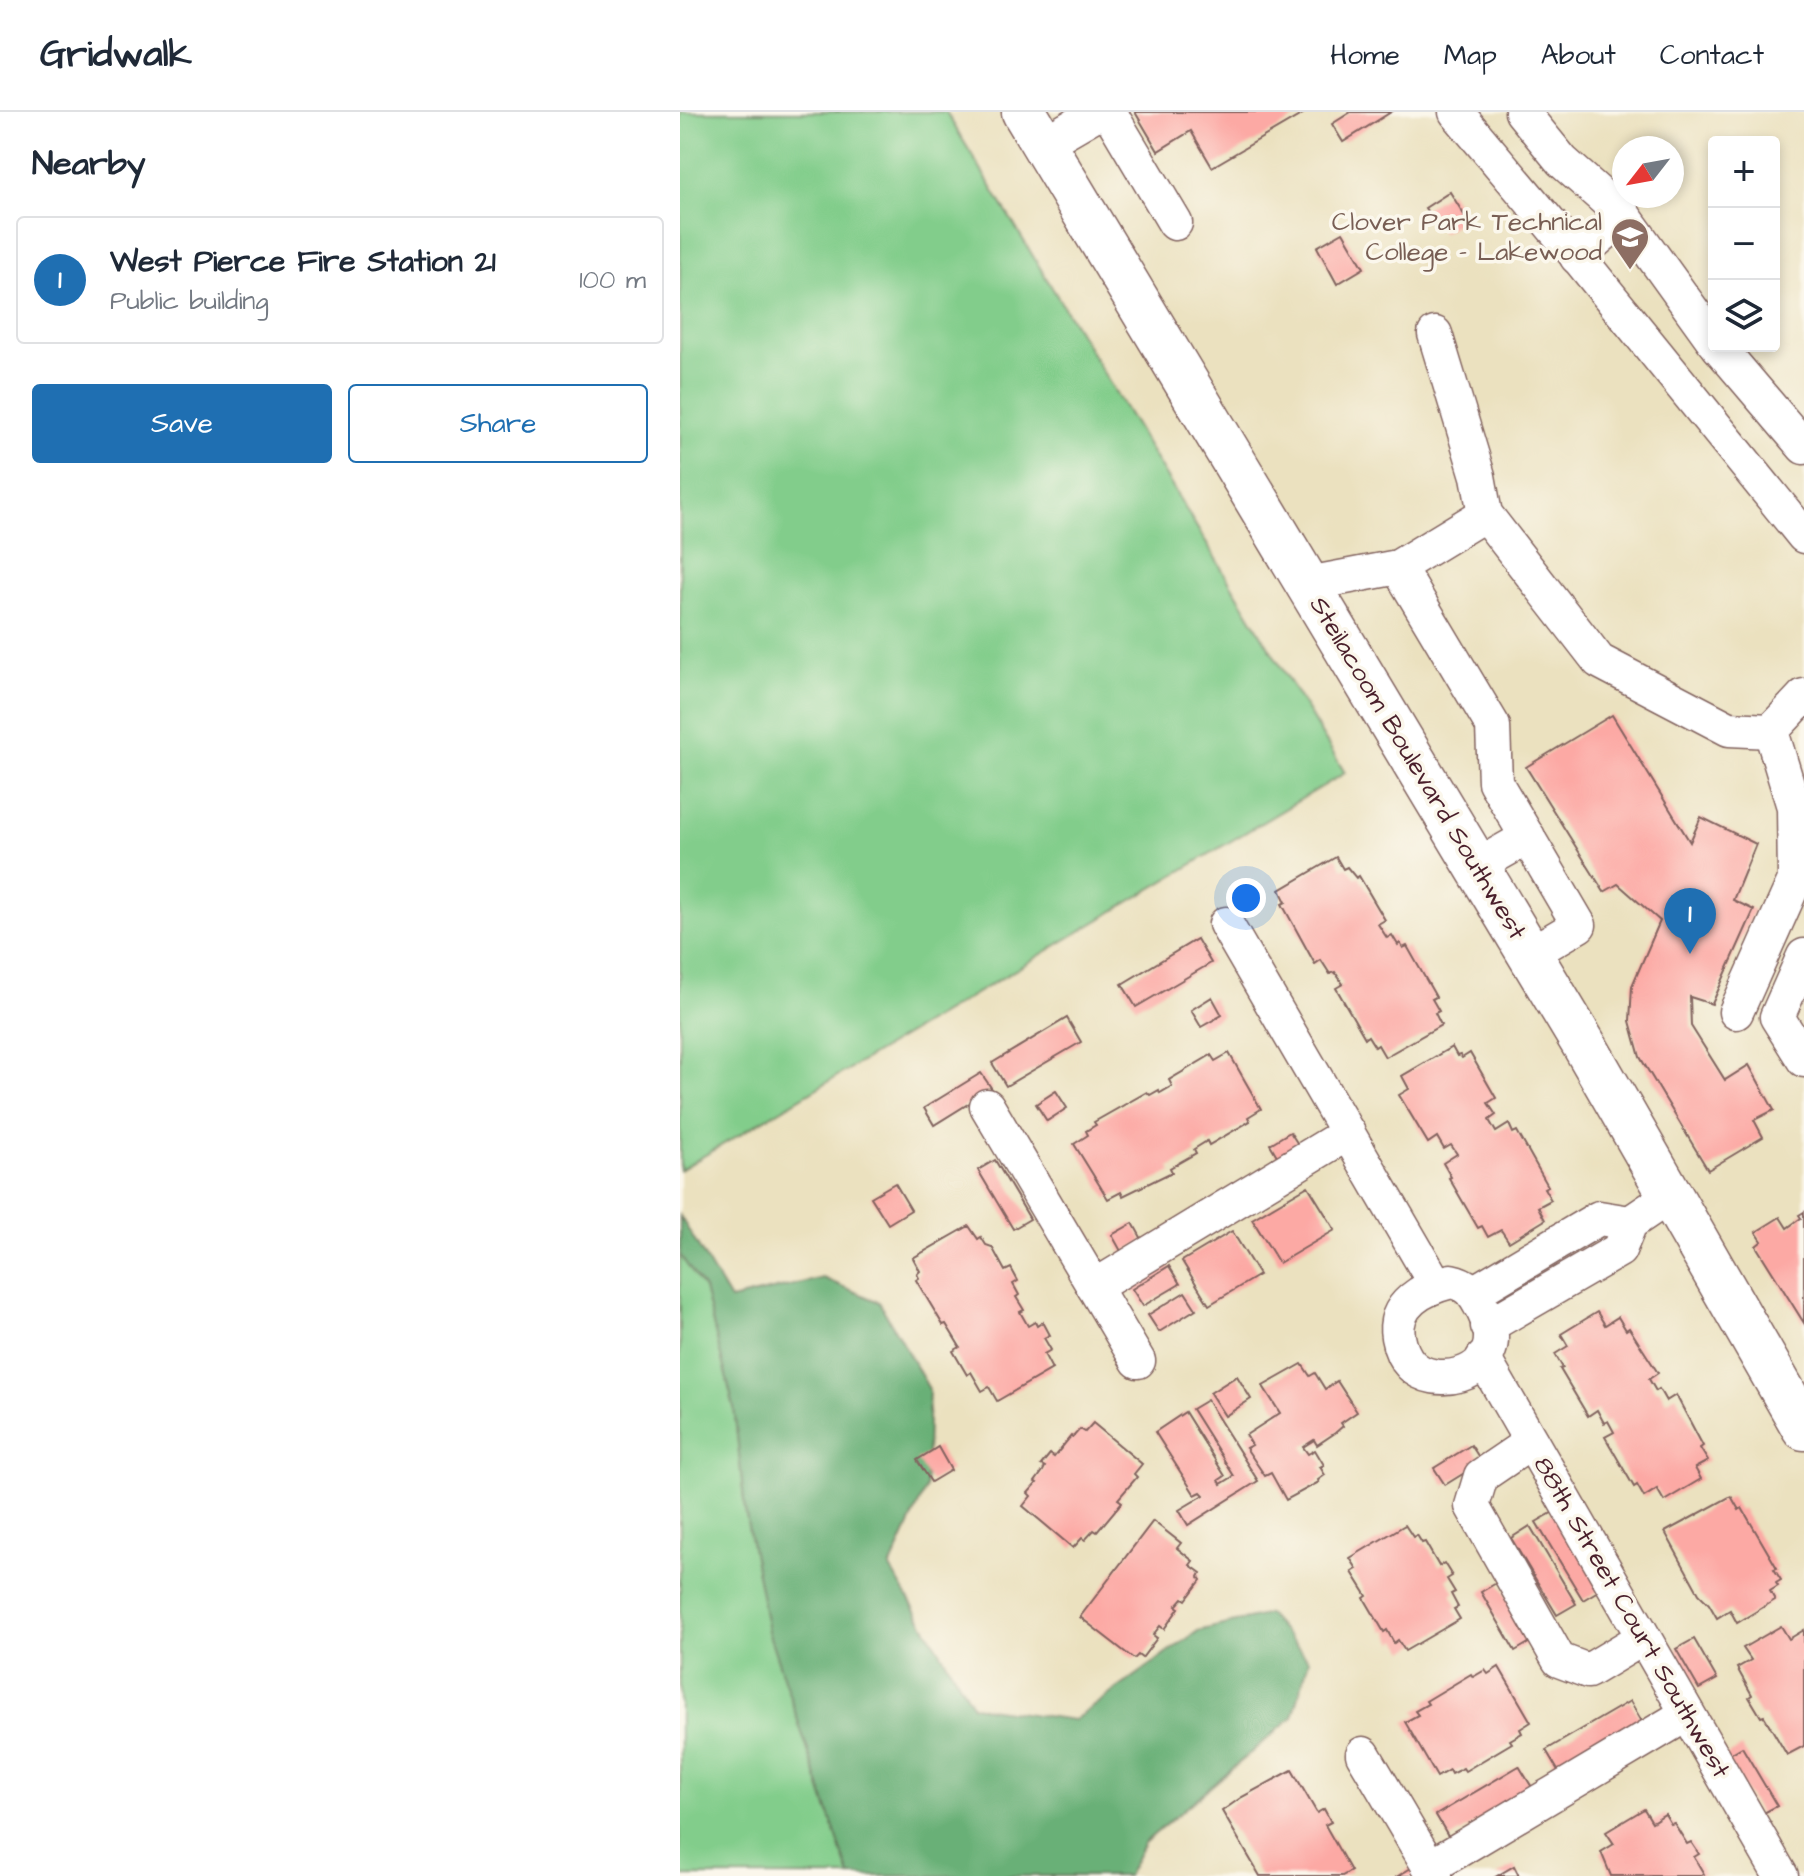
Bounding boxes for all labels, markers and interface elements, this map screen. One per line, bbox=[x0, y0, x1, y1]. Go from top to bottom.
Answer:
text: Gridwalk bbox=[40, 29, 192, 81]
text: Home bbox=[1330, 36, 1400, 75]
text: Map bbox=[1444, 36, 1497, 75]
text: About bbox=[1541, 36, 1616, 75]
text: Contact bbox=[1660, 36, 1764, 75]
north arrow bbox=[1612, 136, 1684, 208]
map controls bbox=[1708, 136, 1780, 352]
button: + bbox=[1708, 136, 1780, 208]
text: Nearby bbox=[32, 140, 146, 188]
place label: Clover Park Technical College - Lakewood bbox=[1332, 204, 1602, 272]
button: − bbox=[1708, 208, 1780, 280]
school or university icon: Clover Park Technical College - Lakewood bbox=[1609, 216, 1651, 271]
text: West Pierce Fire Station 21 bbox=[110, 241, 496, 283]
text: 1 bbox=[58, 262, 62, 298]
text: 100 m bbox=[579, 262, 646, 298]
button: layers bbox=[1708, 280, 1780, 352]
text: Public building bbox=[110, 283, 269, 319]
button: Save bbox=[32, 384, 332, 463]
button: Share bbox=[348, 384, 648, 463]
street label: Steilacoom Boulevard Southwest bbox=[1301, 590, 1535, 947]
your location bbox=[1226, 878, 1266, 918]
pin: 1 bbox=[1664, 888, 1716, 954]
street label: 88th Street Court Southwest bbox=[1525, 1449, 1739, 1785]

